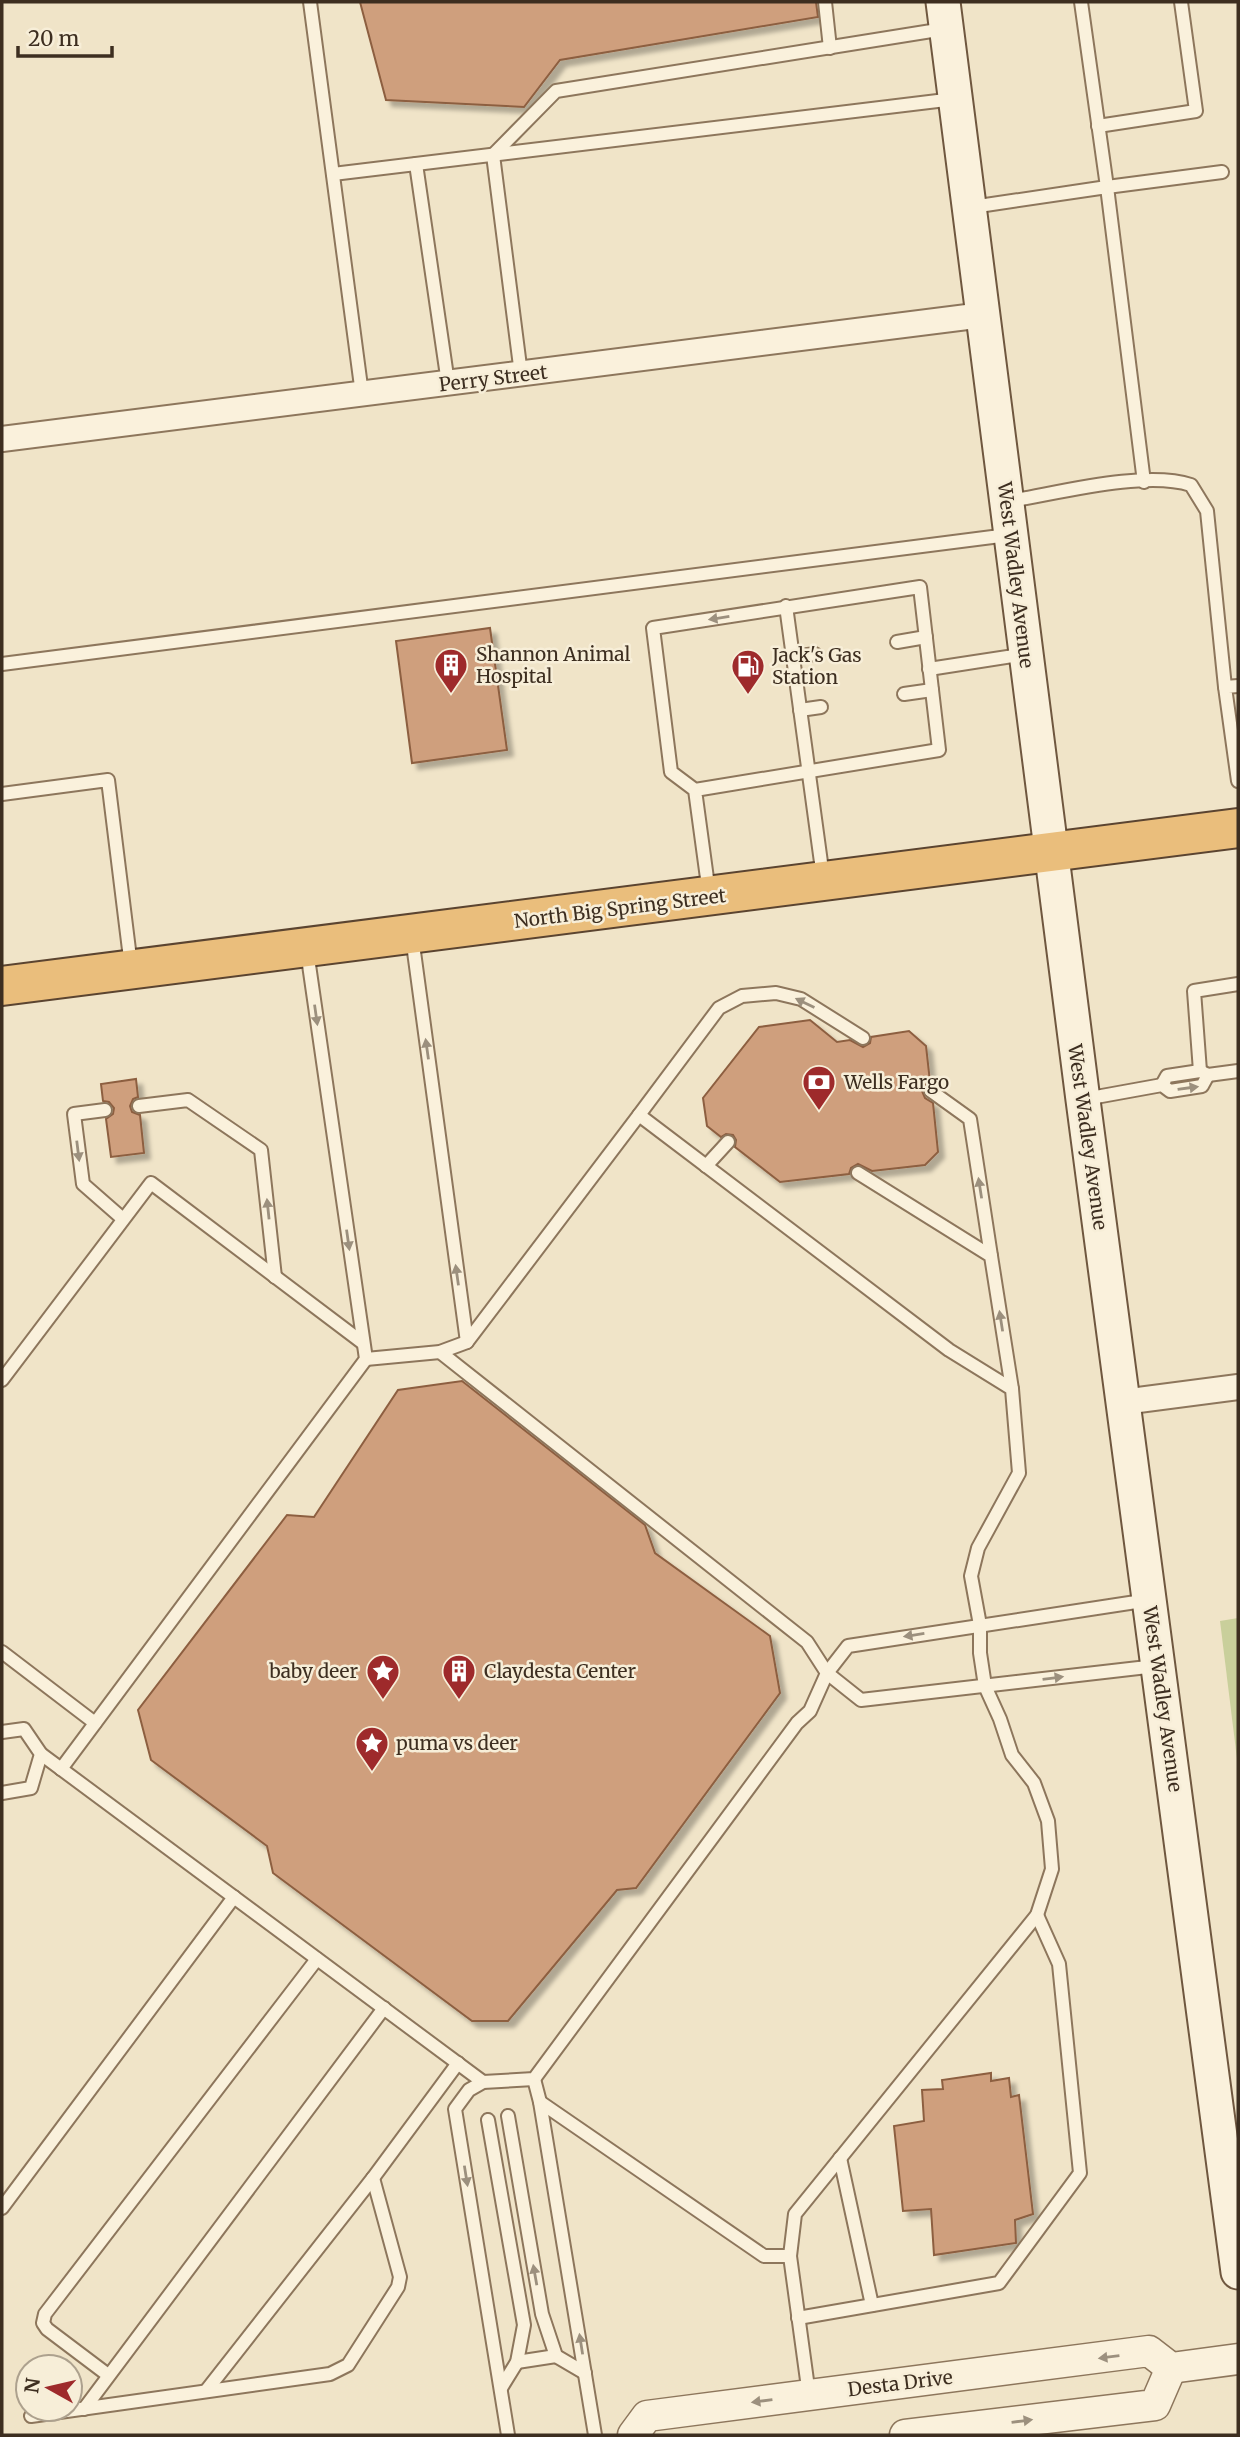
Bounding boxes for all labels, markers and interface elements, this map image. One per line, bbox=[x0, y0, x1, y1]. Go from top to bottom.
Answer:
scale bar bbox=[18, 14, 112, 58]
text: 20 m bbox=[28, 25, 80, 52]
street label: Perry Street bbox=[437, 359, 549, 397]
street label: West Wadley Avenue bbox=[993, 480, 1039, 670]
one-way arrow bbox=[708, 613, 730, 624]
place label: Shannon Animal Hospital bbox=[476, 642, 631, 688]
place label: Jack's Gas Station bbox=[771, 643, 862, 689]
building icon: Shannon Animal Hospital bbox=[432, 646, 470, 695]
fuel station icon: Jack's Gas Station bbox=[729, 647, 767, 696]
street label: North Big Spring Street bbox=[513, 883, 728, 933]
one-way arrow bbox=[795, 997, 815, 1008]
one-way arrow bbox=[311, 1004, 322, 1026]
one-way arrow bbox=[421, 1038, 432, 1060]
street label: West Wadley Avenue bbox=[1063, 1042, 1113, 1232]
bank icon: Wells Fargo bbox=[800, 1063, 838, 1112]
place label: Wells Fargo bbox=[843, 1070, 949, 1094]
one-way arrow bbox=[1177, 1083, 1199, 1094]
one-way arrow bbox=[73, 1140, 84, 1162]
one-way arrow bbox=[975, 1177, 986, 1199]
one-way arrow bbox=[262, 1198, 273, 1220]
one-way arrow bbox=[343, 1229, 354, 1251]
one-way arrow bbox=[452, 1264, 463, 1286]
one-way arrow bbox=[995, 1310, 1006, 1332]
street label: West Wadley Avenue bbox=[1138, 1604, 1188, 1794]
one-way arrow bbox=[903, 1630, 925, 1641]
place icon: baby deer bbox=[364, 1652, 402, 1701]
building icon: Claydesta Center bbox=[440, 1652, 478, 1701]
place label: baby deer bbox=[268, 1659, 358, 1683]
place label: Claydesta Center bbox=[484, 1659, 636, 1683]
one-way arrow bbox=[1042, 1673, 1064, 1684]
place icon: puma vs deer bbox=[353, 1724, 391, 1773]
place label: puma vs deer bbox=[396, 1731, 518, 1755]
one-way arrow bbox=[461, 2165, 472, 2187]
one-way arrow bbox=[529, 2264, 540, 2286]
one-way arrow bbox=[575, 2333, 586, 2355]
one-way arrow bbox=[1098, 2351, 1120, 2362]
north arrow bbox=[14, 2353, 84, 2423]
street label: Desta Drive bbox=[846, 2365, 954, 2401]
text: N bbox=[19, 2377, 45, 2395]
one-way arrow bbox=[751, 2396, 773, 2407]
one-way arrow bbox=[1011, 2415, 1033, 2426]

